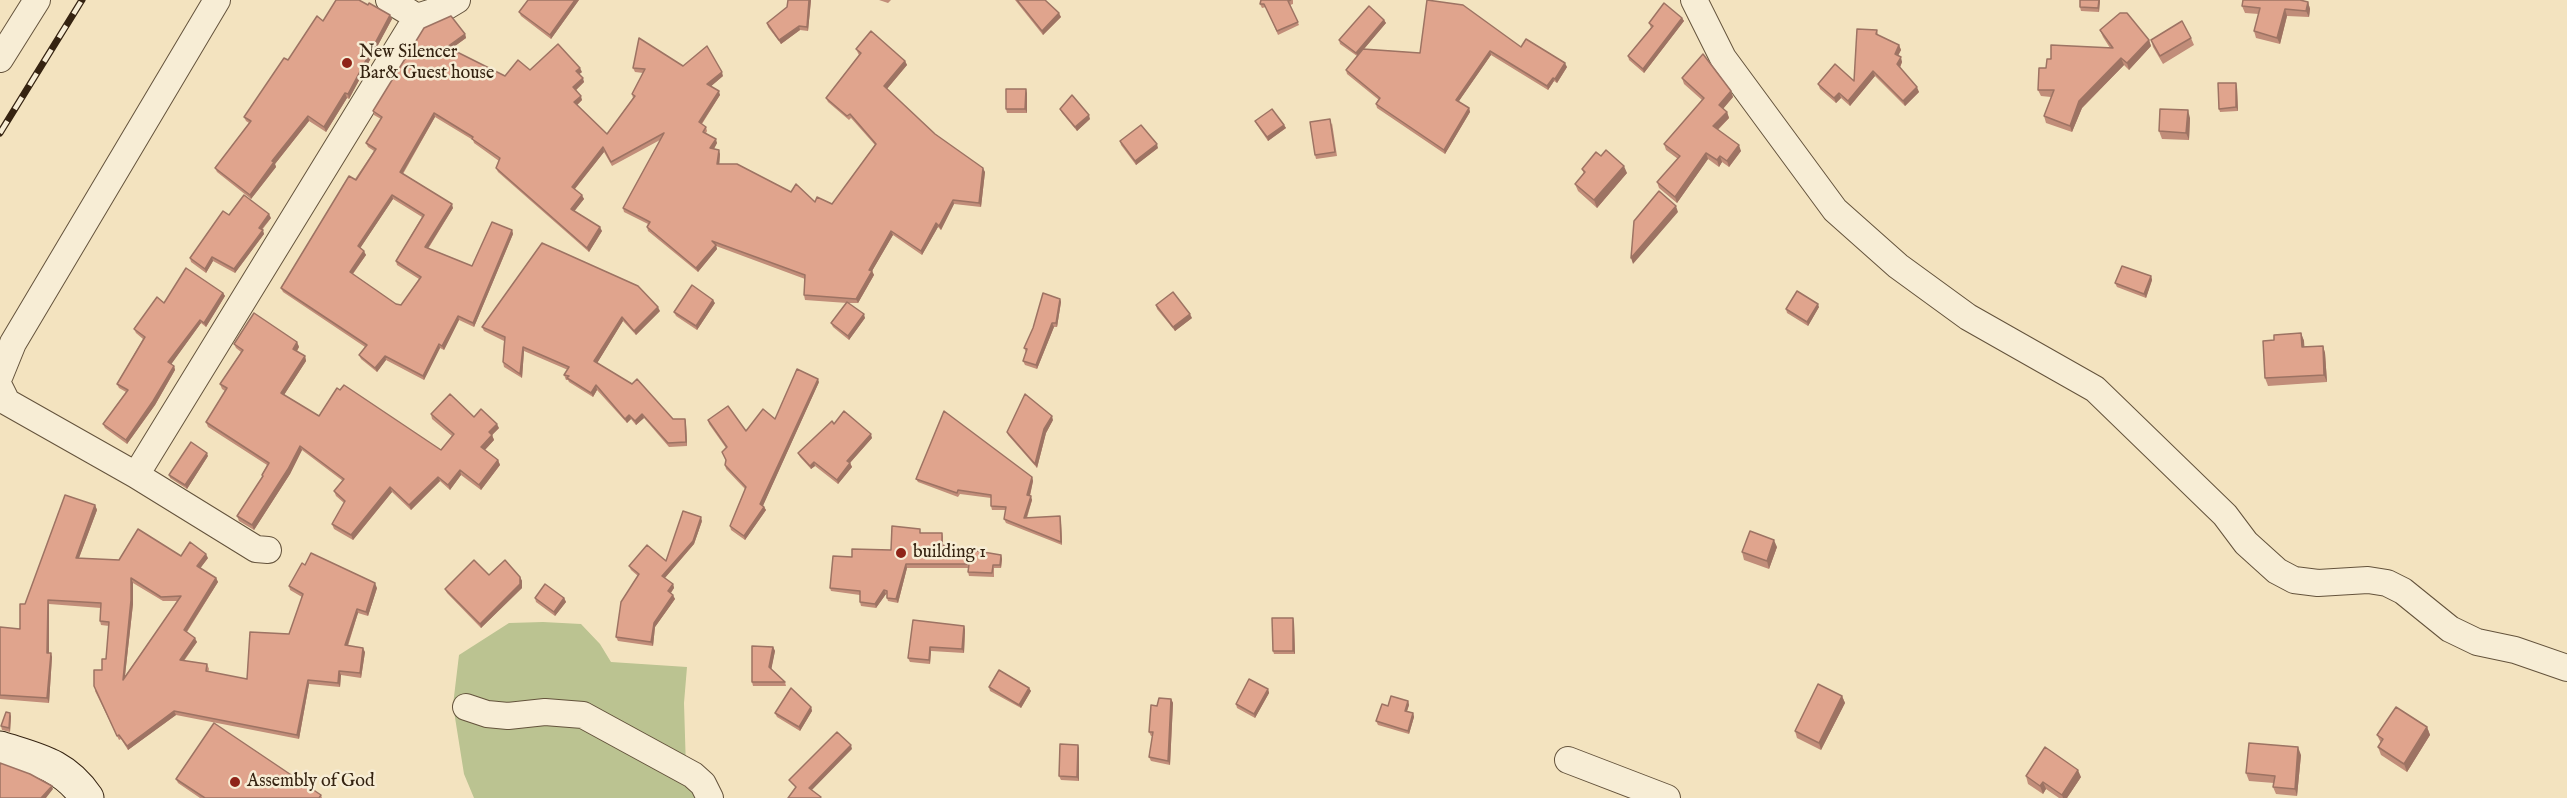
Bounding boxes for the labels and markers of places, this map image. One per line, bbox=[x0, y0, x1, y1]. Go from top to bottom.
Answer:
place label: New Silencer Bar& Guest house bbox=[359, 42, 494, 84]
marker: New Silencer Bar& Guest house bbox=[340, 56, 354, 70]
place label: building 1 bbox=[913, 542, 986, 564]
marker: building 1 bbox=[894, 546, 908, 560]
place label: Assembly of God bbox=[247, 771, 375, 793]
marker: Assembly of God bbox=[228, 775, 242, 789]

